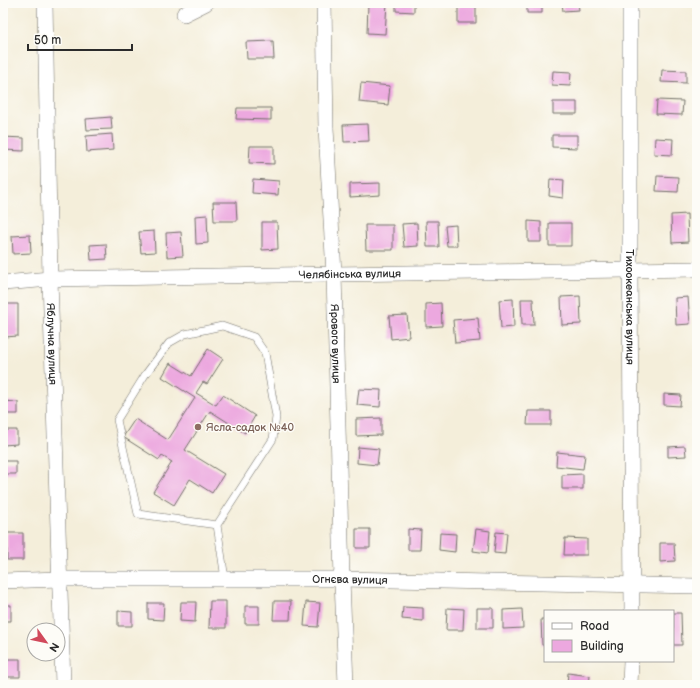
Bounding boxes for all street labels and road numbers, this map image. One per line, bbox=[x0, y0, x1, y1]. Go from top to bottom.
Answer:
street label: Тихоокеанська вулиця bbox=[624, 249, 637, 365]
street label: Челябінська вулиця bbox=[298, 267, 401, 281]
street label: Яблучна вулиця bbox=[44, 303, 60, 385]
street label: Ярового вулиця bbox=[328, 304, 343, 384]
street label: Огнєва вулиця bbox=[312, 573, 388, 586]

